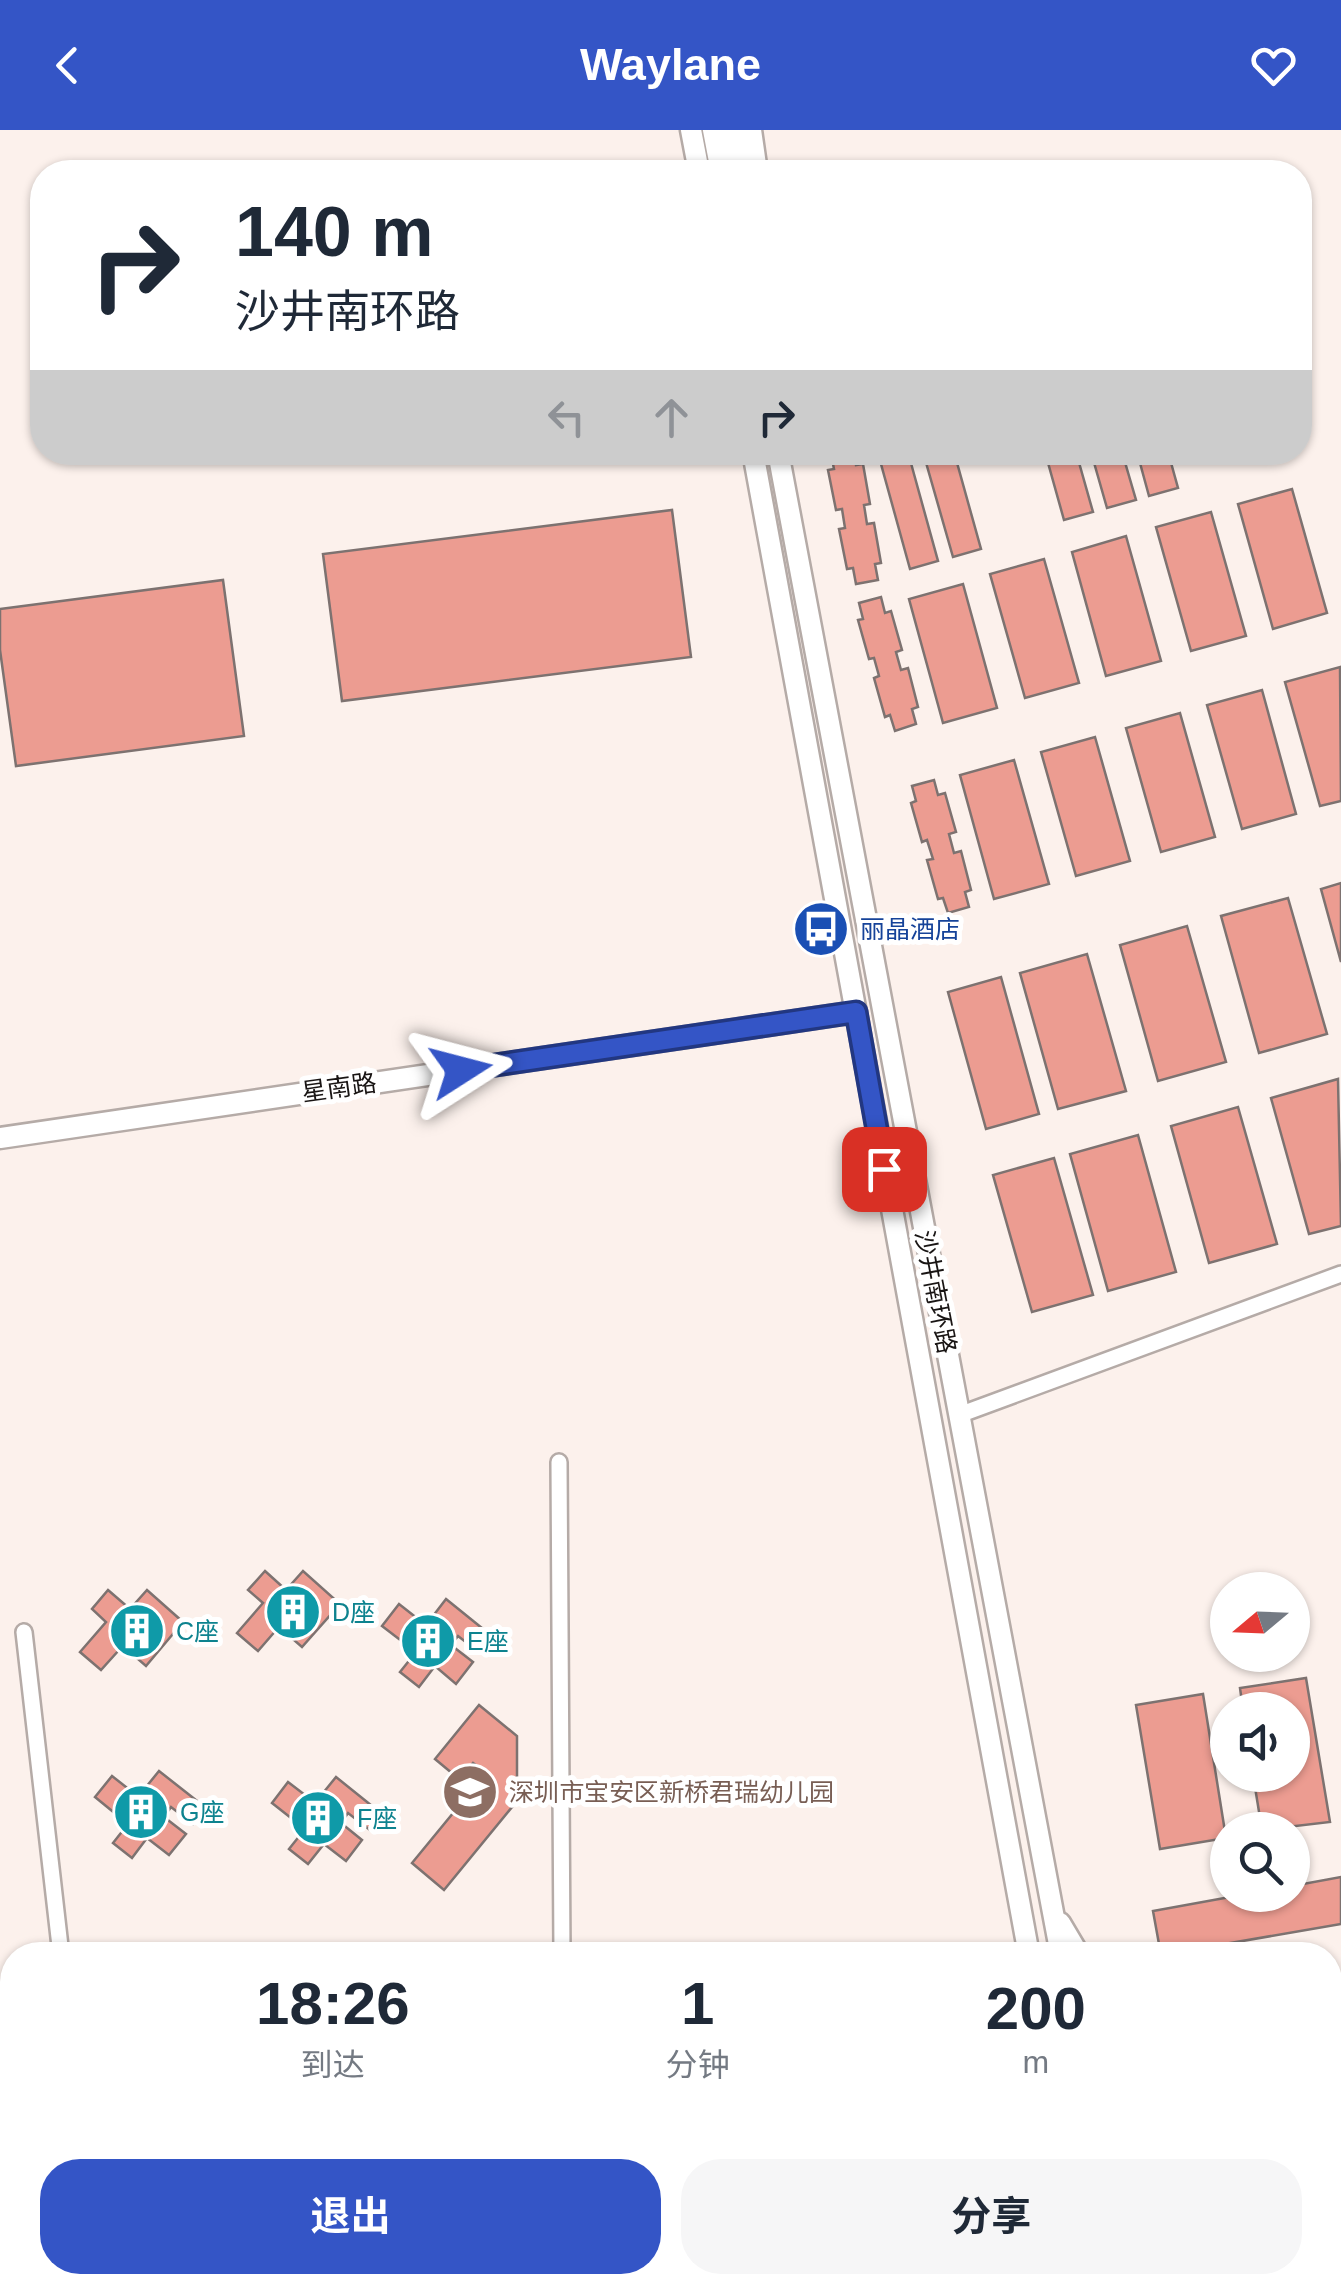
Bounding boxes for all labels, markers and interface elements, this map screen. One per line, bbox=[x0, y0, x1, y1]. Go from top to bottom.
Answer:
icon: back bbox=[40, 38, 95, 93]
icon: heart bbox=[1246, 38, 1301, 93]
text: Waylane bbox=[580, 39, 761, 90]
text: 140 m bbox=[235, 193, 433, 271]
icon: right bbox=[70, 200, 200, 330]
text: 沙井南环路 bbox=[235, 286, 460, 337]
icon: left bbox=[539, 390, 594, 445]
icon: ahead bbox=[644, 390, 699, 445]
icon: right bbox=[749, 390, 804, 445]
bus stop icon: 丽晶酒店 bbox=[791, 899, 851, 959]
place label: 丽晶酒店 bbox=[860, 915, 960, 943]
position arrow bbox=[409, 1018, 513, 1122]
street label: 星南路 bbox=[300, 1068, 378, 1106]
pin bbox=[842, 1127, 927, 1212]
icon: arrive bbox=[857, 1142, 912, 1197]
street label: 沙井南环路 bbox=[910, 1228, 962, 1356]
north arrow bbox=[1210, 1572, 1310, 1672]
map controls bbox=[1210, 1572, 1310, 1912]
building icon: D座 bbox=[263, 1582, 323, 1642]
place label: D座 bbox=[332, 1598, 375, 1626]
building icon: C座 bbox=[107, 1601, 167, 1661]
building icon: E座 bbox=[398, 1611, 458, 1671]
place label: C座 bbox=[176, 1617, 219, 1645]
place label: E座 bbox=[467, 1627, 509, 1655]
button: sound bbox=[1210, 1692, 1310, 1792]
school or university icon: 深圳市宝安区新桥君瑞幼儿园 bbox=[440, 1762, 500, 1822]
place label: 深圳市宝安区新桥君瑞幼儿园 bbox=[509, 1778, 834, 1806]
building icon: G座 bbox=[111, 1782, 171, 1842]
building icon: F座 bbox=[288, 1788, 348, 1848]
place label: G座 bbox=[180, 1798, 224, 1826]
place label: F座 bbox=[357, 1804, 397, 1832]
button: search bbox=[1210, 1812, 1310, 1912]
text: 18:26 bbox=[256, 1970, 410, 2037]
text: 1 bbox=[681, 1970, 714, 2037]
text: 200 bbox=[986, 1975, 1086, 2042]
text: m bbox=[1022, 2044, 1049, 2080]
text: 到达 bbox=[301, 2047, 365, 2083]
text: 分钟 bbox=[666, 2047, 730, 2083]
button: 退出 bbox=[40, 2159, 661, 2274]
button: 分享 bbox=[681, 2159, 1302, 2274]

